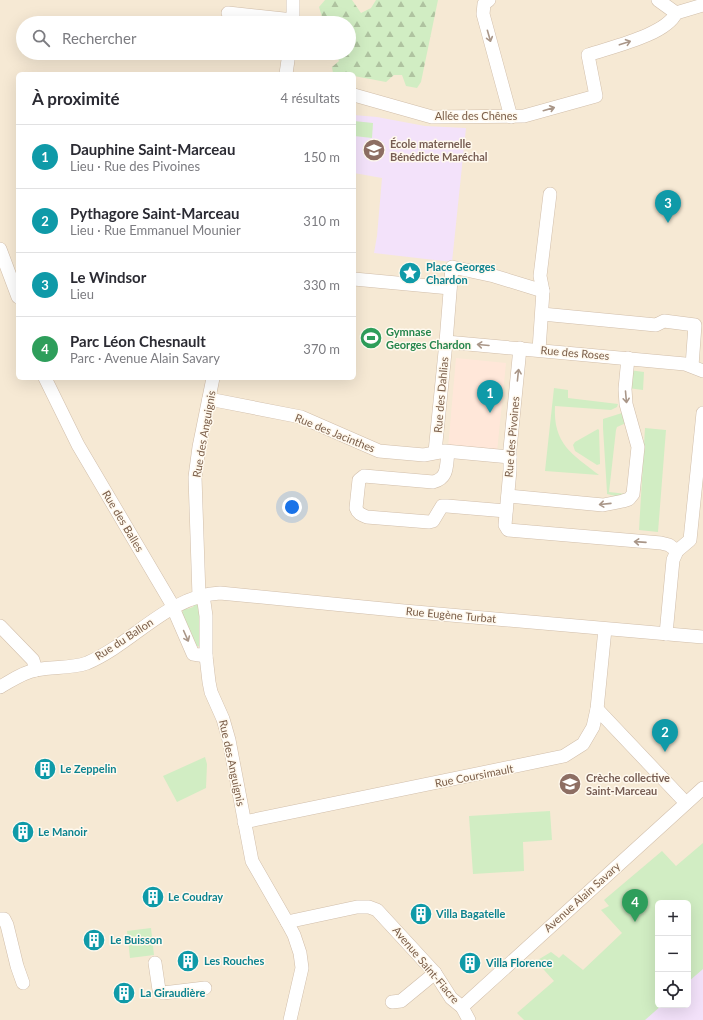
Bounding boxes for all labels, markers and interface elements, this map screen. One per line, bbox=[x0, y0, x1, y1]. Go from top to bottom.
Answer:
search box bbox=[16, 16, 356, 60]
icon: search bbox=[30, 27, 52, 49]
text: Rechercher bbox=[62, 29, 136, 47]
one-way arrow bbox=[486, 30, 493, 43]
one-way arrow bbox=[619, 38, 631, 46]
text: À proximité bbox=[32, 88, 120, 109]
text: 4 résultats bbox=[281, 90, 340, 106]
one-way arrow bbox=[543, 105, 556, 112]
street label: Allée des Chênes bbox=[435, 109, 518, 122]
school or university icon: École maternelle Bénédicte Maréchal bbox=[361, 137, 387, 163]
place label: École maternelle Bénédicte Maréchal bbox=[390, 137, 488, 163]
text: Dauphine Saint-Marceau bbox=[70, 140, 235, 158]
text: 1 bbox=[41, 149, 49, 165]
text: 150 m bbox=[303, 149, 340, 165]
text: Lieu · Rue des Pivoines bbox=[70, 158, 200, 174]
pin: 3 bbox=[655, 190, 681, 223]
text: Pythagore Saint-Marceau bbox=[70, 204, 240, 222]
text: 2 bbox=[41, 213, 49, 229]
text: 310 m bbox=[303, 213, 340, 229]
text: Lieu · Rue Emmanuel Mounier bbox=[70, 222, 241, 238]
place icon: Place Georges Chardon bbox=[397, 260, 423, 286]
place label: Place Georges Chardon bbox=[426, 260, 496, 286]
text: Le Windsor bbox=[70, 268, 146, 286]
text: 3 bbox=[41, 277, 49, 293]
text: 330 m bbox=[303, 277, 340, 293]
text: Lieu bbox=[70, 286, 94, 302]
sports icon: Gymnase Georges Chardon bbox=[358, 325, 384, 351]
place label: Gymnase Georges Chardon bbox=[386, 325, 471, 351]
text: Parc Léon Chesnault bbox=[70, 332, 206, 350]
text: 4 bbox=[41, 341, 49, 357]
text: 370 m bbox=[303, 341, 340, 357]
one-way arrow bbox=[477, 341, 490, 348]
street label: Rue des Roses bbox=[540, 343, 610, 362]
text: Parc · Avenue Alain Savary bbox=[70, 350, 220, 366]
street label: Rue des Dahlias bbox=[431, 356, 450, 434]
one-way arrow bbox=[514, 369, 522, 382]
pin: 1 bbox=[477, 380, 503, 413]
street label: Rue des Anguignis bbox=[189, 389, 218, 478]
one-way arrow bbox=[622, 390, 629, 403]
street label: Rue des Pivoines bbox=[501, 396, 522, 478]
street label: Rue des Jacinthes bbox=[293, 411, 377, 455]
street label: Rue des Balles bbox=[100, 488, 147, 554]
your location bbox=[282, 497, 302, 517]
one-way arrow bbox=[599, 500, 612, 508]
one-way arrow bbox=[634, 538, 647, 545]
street label: Rue Eugène Turbat bbox=[405, 604, 497, 625]
street label: Rue du Ballon bbox=[92, 615, 155, 662]
one-way arrow bbox=[183, 630, 190, 642]
street label: Rue des Anguignis bbox=[217, 719, 248, 807]
pin: 2 bbox=[652, 719, 678, 752]
building icon: Le Zeppelin bbox=[32, 756, 58, 782]
place label: Le Zeppelin bbox=[60, 762, 116, 775]
street label: Rue Coursimault bbox=[434, 762, 514, 789]
school or university icon: Crèche collective Saint-Marceau bbox=[557, 771, 583, 797]
place label: Crèche collective Saint-Marceau bbox=[586, 771, 670, 797]
building icon: Le Manoir bbox=[10, 819, 36, 845]
place label: Le Manoir bbox=[38, 825, 88, 838]
street label: Avenue Alain Savary bbox=[541, 859, 623, 934]
building icon: Le Coudray bbox=[140, 884, 166, 910]
pin: 4 bbox=[622, 889, 648, 922]
place label: Le Coudray bbox=[168, 890, 223, 903]
map controls bbox=[655, 900, 691, 1008]
button: + bbox=[655, 900, 691, 936]
building icon: Villa Bagatelle bbox=[408, 901, 434, 927]
place label: Villa Bagatelle bbox=[435, 907, 506, 920]
street label: Avenue Saint-Fiacre bbox=[390, 924, 462, 1006]
building icon: Le Buisson bbox=[81, 927, 107, 953]
place label: Le Buisson bbox=[110, 933, 162, 946]
button: − bbox=[655, 936, 691, 972]
building icon: Les Rouches bbox=[175, 948, 201, 974]
building icon: Villa Florence bbox=[457, 950, 483, 976]
place label: Les Rouches bbox=[204, 954, 264, 967]
place label: Villa Florence bbox=[485, 956, 553, 969]
button: locate bbox=[655, 972, 691, 1008]
building icon: La Giraudière bbox=[111, 980, 137, 1006]
place label: La Giraudière bbox=[140, 986, 205, 999]

